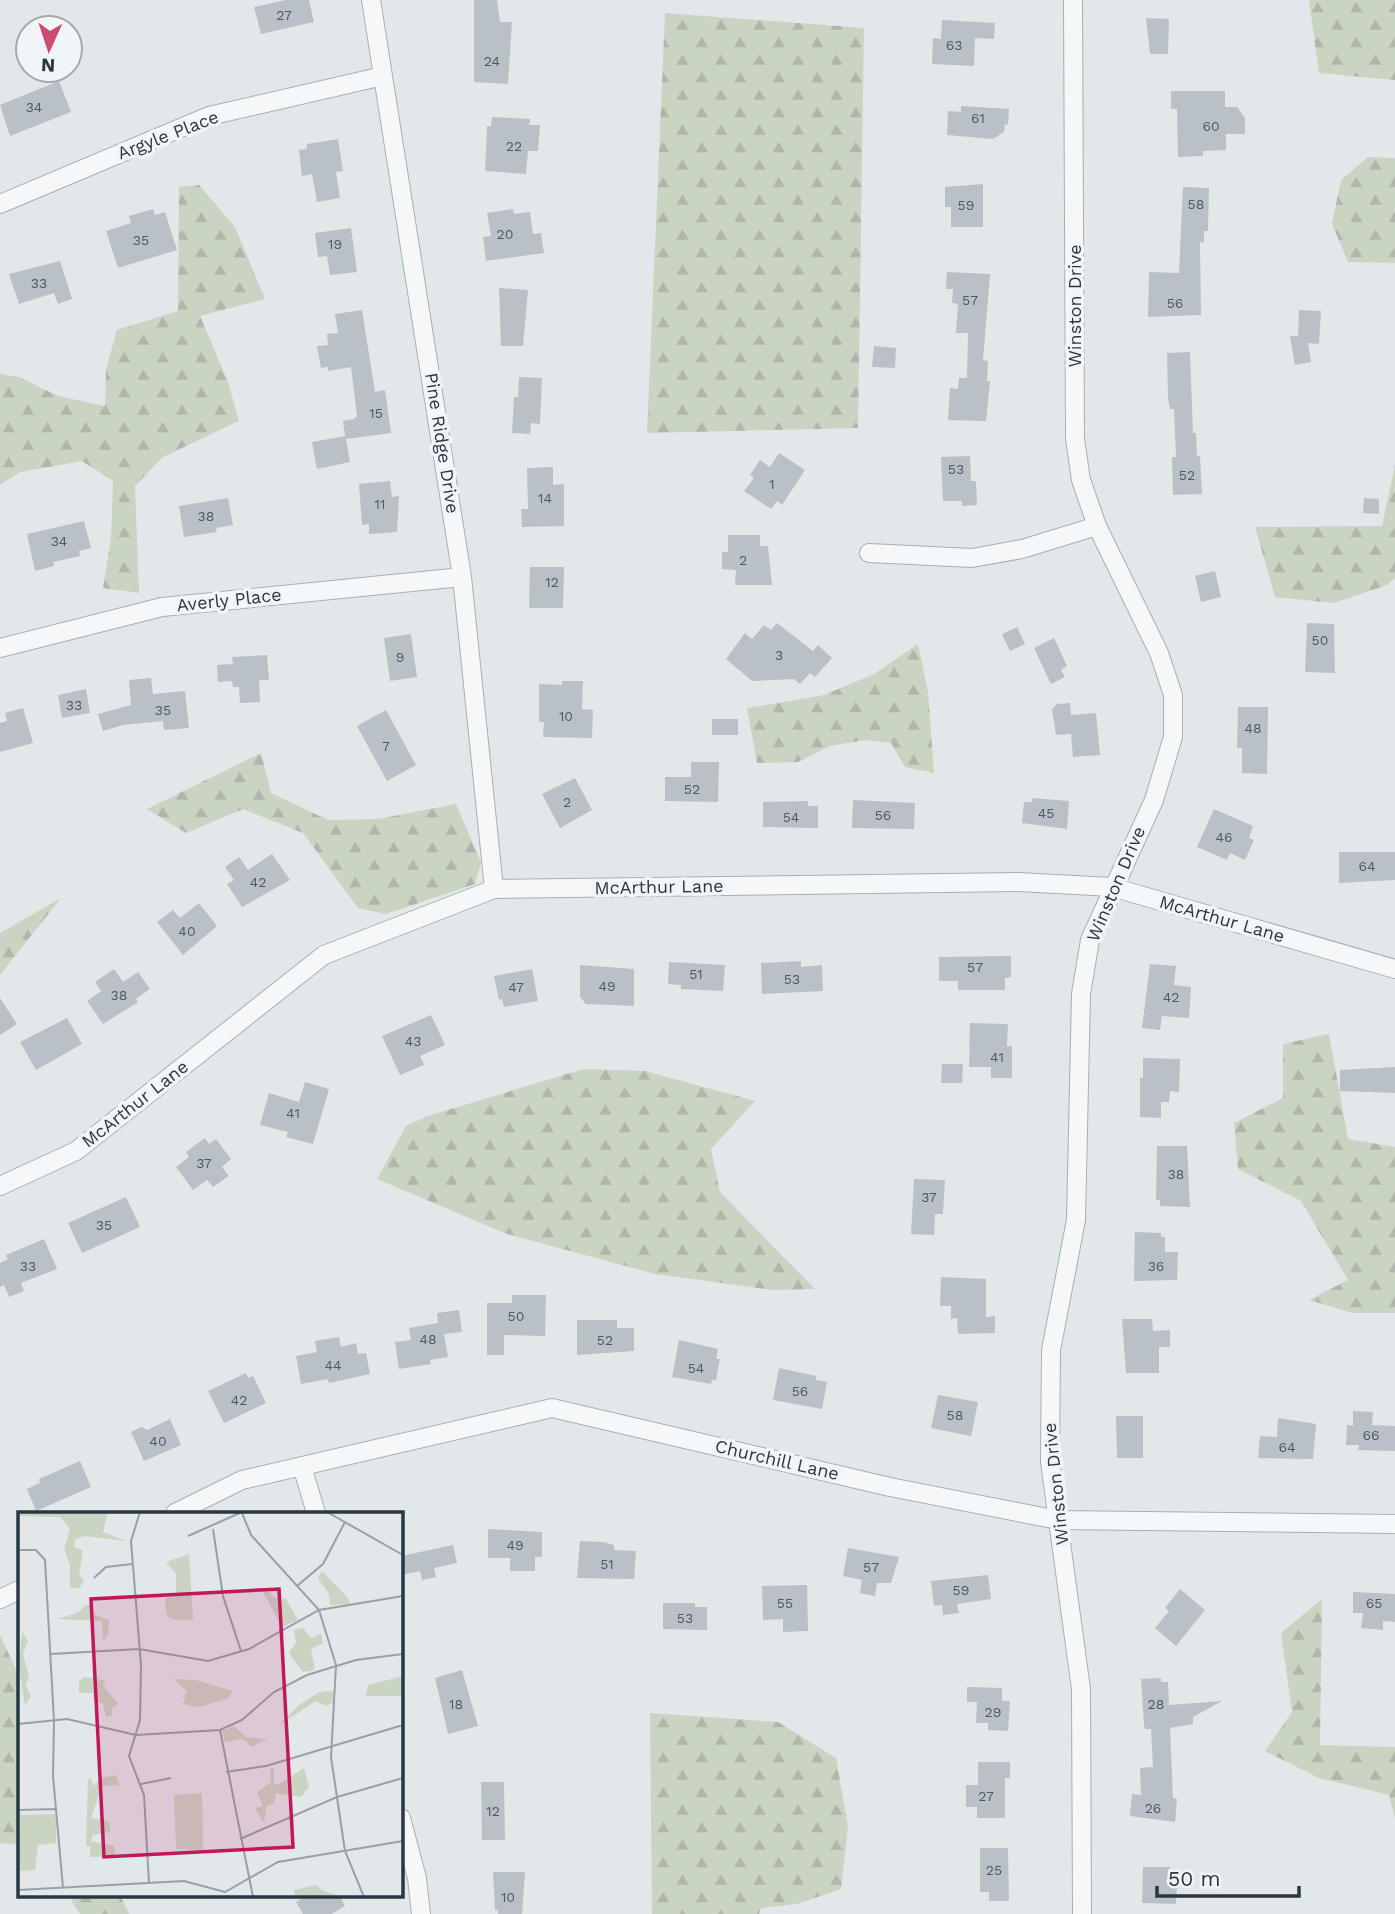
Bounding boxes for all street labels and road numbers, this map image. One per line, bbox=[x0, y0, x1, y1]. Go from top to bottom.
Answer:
street label: Argyle Place bbox=[114, 106, 221, 163]
street label: Winston Drive bbox=[1064, 244, 1085, 368]
street label: Pine Ridge Drive bbox=[421, 371, 464, 515]
street label: Averly Place bbox=[175, 584, 283, 615]
street label: Winston Drive bbox=[1082, 823, 1149, 945]
street label: McArthur Lane bbox=[594, 875, 724, 898]
street label: McArthur Lane bbox=[1157, 891, 1287, 946]
street label: McArthur Lane bbox=[77, 1056, 192, 1152]
street label: Winston Drive bbox=[1039, 1422, 1072, 1546]
street label: Churchill Lane bbox=[713, 1435, 841, 1484]

